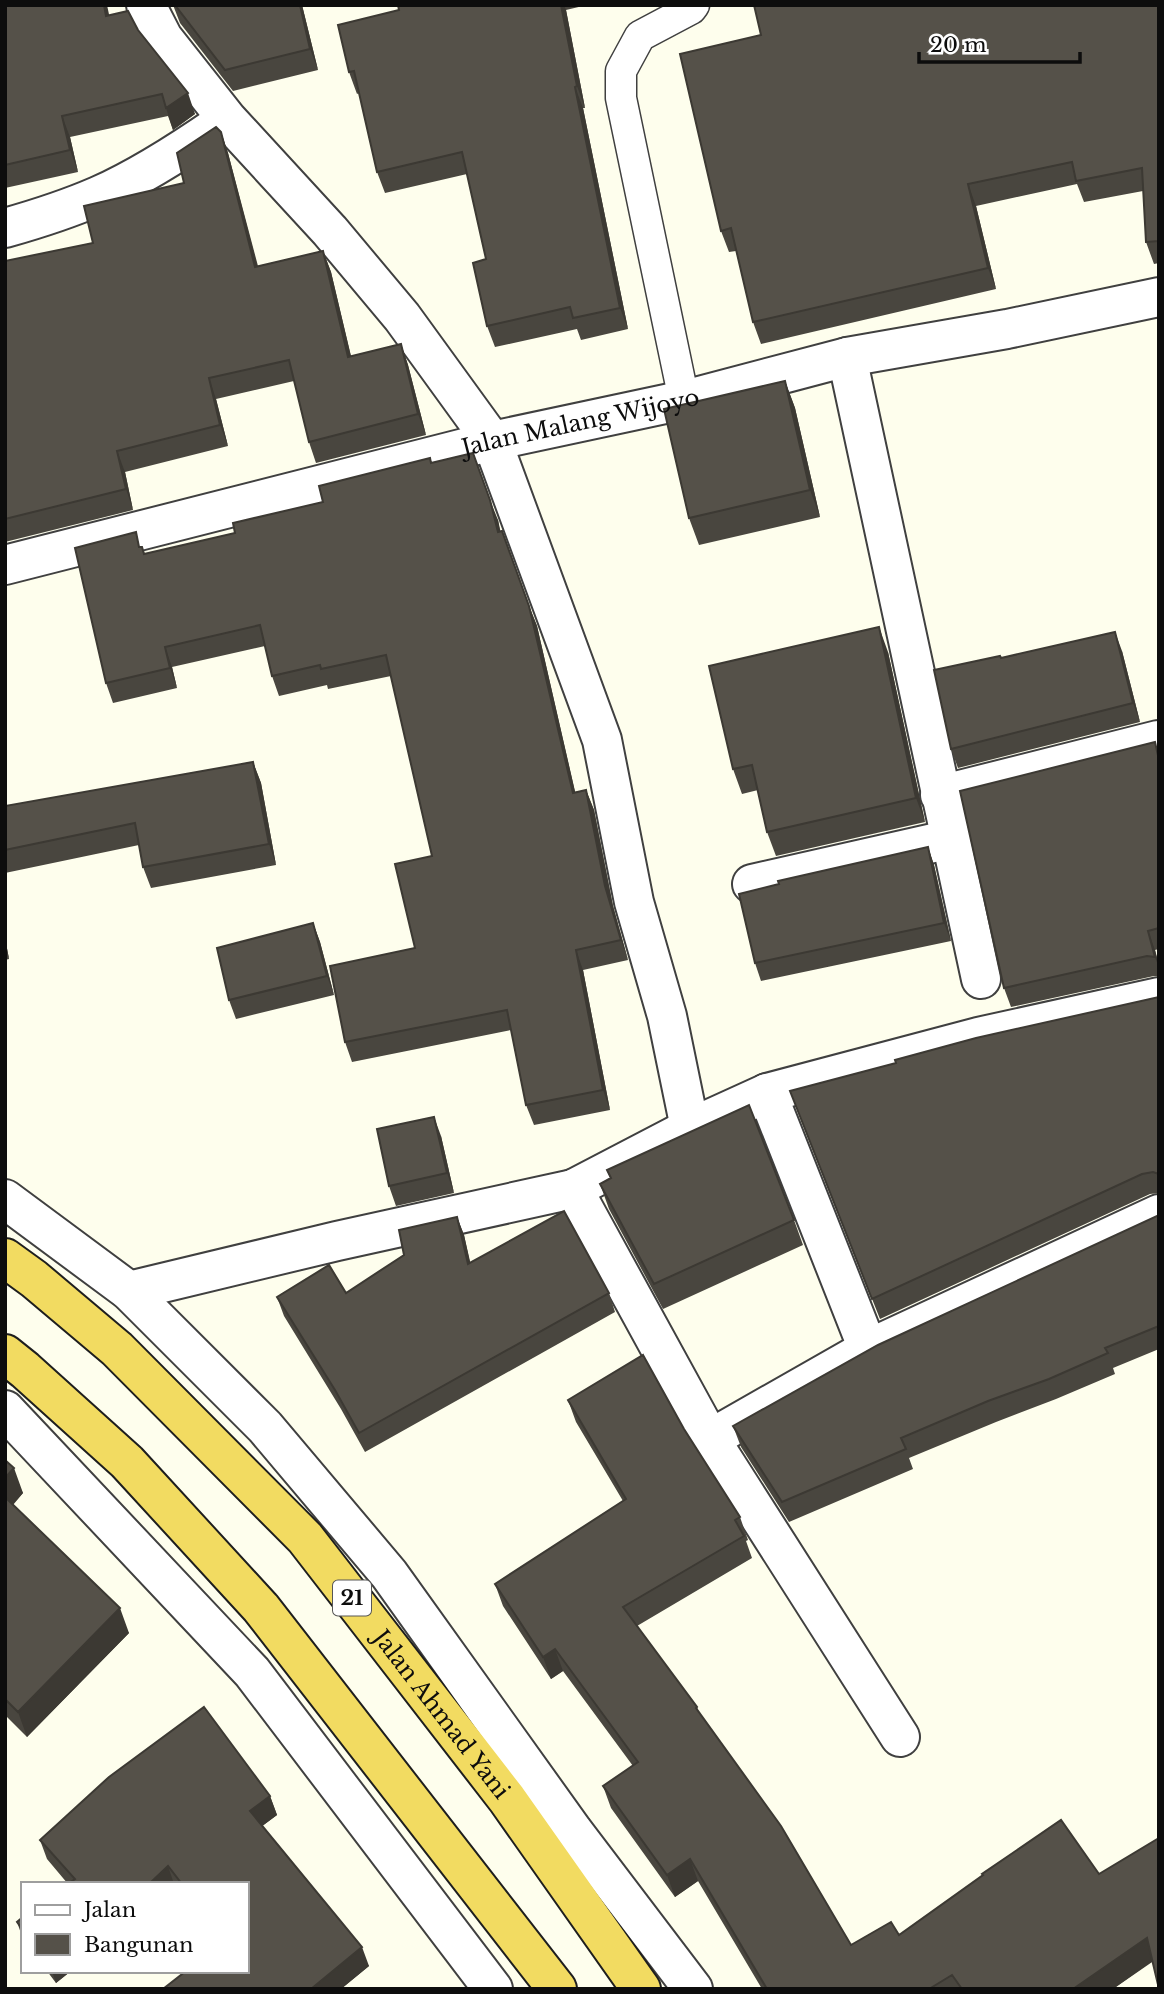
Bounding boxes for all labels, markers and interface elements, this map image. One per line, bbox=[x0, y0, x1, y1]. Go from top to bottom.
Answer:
scale bar bbox=[919, 21, 1080, 65]
text: 20 m bbox=[930, 32, 987, 58]
street label: Jalan Malang Wijoyo bbox=[456, 383, 702, 463]
road number: 21 bbox=[333, 1580, 371, 1616]
street label: Jalan Ahmad Yani bbox=[365, 1622, 516, 1805]
legend bbox=[21, 1882, 248, 1973]
text: Jalan bbox=[81, 1897, 136, 1923]
text: Bangunan bbox=[84, 1932, 193, 1958]

